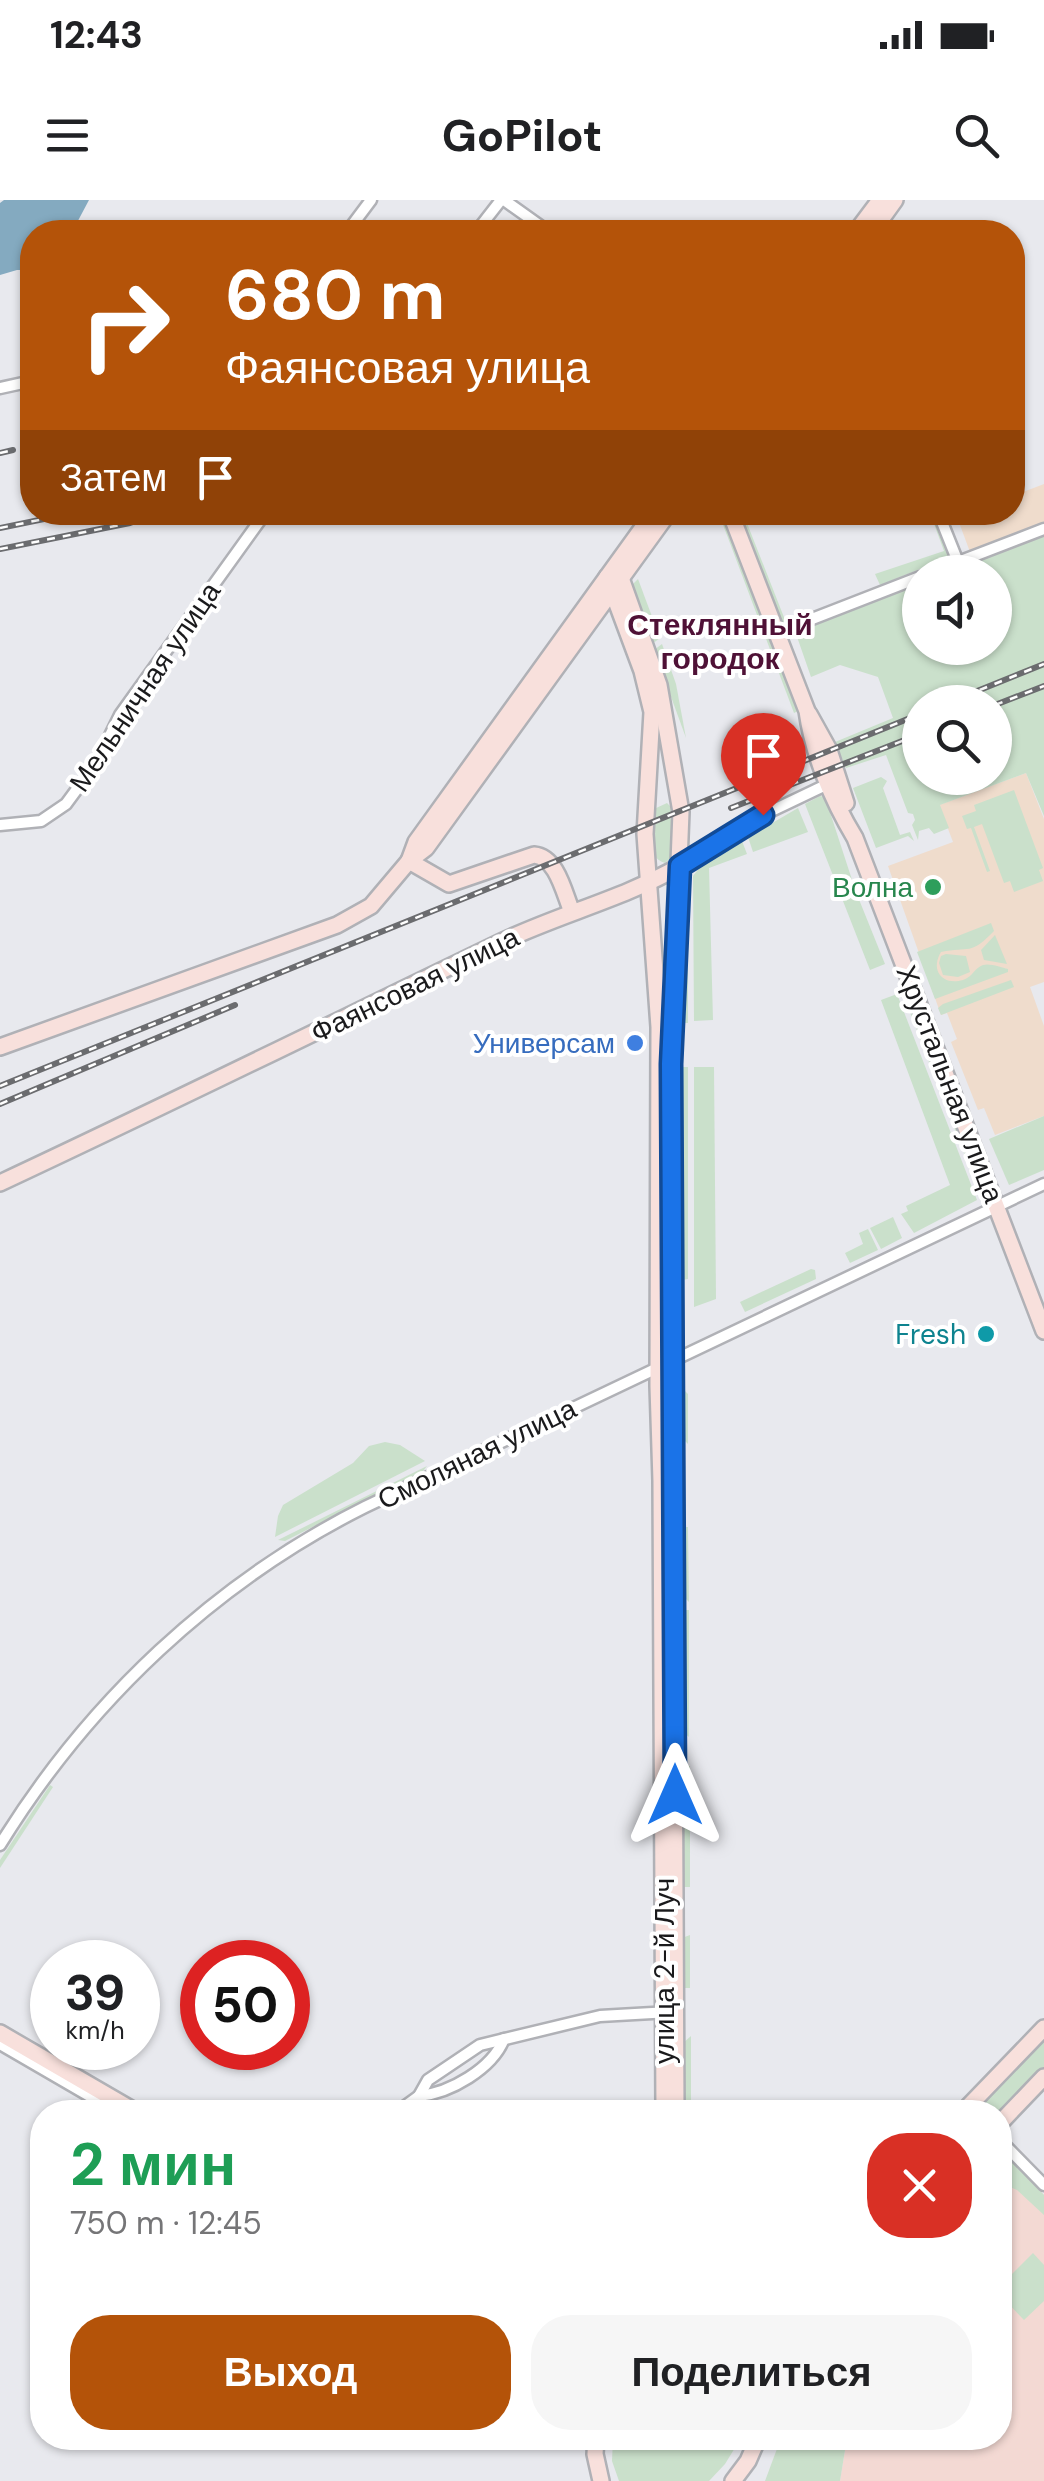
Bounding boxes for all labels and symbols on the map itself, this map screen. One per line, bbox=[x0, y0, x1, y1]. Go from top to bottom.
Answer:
street label: Мельничная улица bbox=[61, 575, 229, 799]
district label: Стеклянный городок bbox=[627, 605, 813, 678]
pin bbox=[721, 713, 806, 816]
place label: Волна bbox=[832, 869, 913, 906]
marker: Волна bbox=[922, 876, 944, 898]
street label: Фаянсовая улица bbox=[305, 918, 526, 1051]
street label: Хрустальная улица bbox=[888, 960, 1012, 1208]
place label: Универсам bbox=[473, 1025, 615, 1062]
marker: Универсам bbox=[624, 1032, 646, 1054]
place label: Fresh bbox=[895, 1316, 966, 1353]
marker: Fresh bbox=[975, 1323, 997, 1345]
street label: Смоляная улица bbox=[372, 1390, 583, 1518]
position arrow bbox=[623, 1743, 727, 1847]
street label: улица 2-й Луч bbox=[646, 1878, 683, 2064]
speed limit sign: 50 bbox=[180, 1940, 310, 2070]

